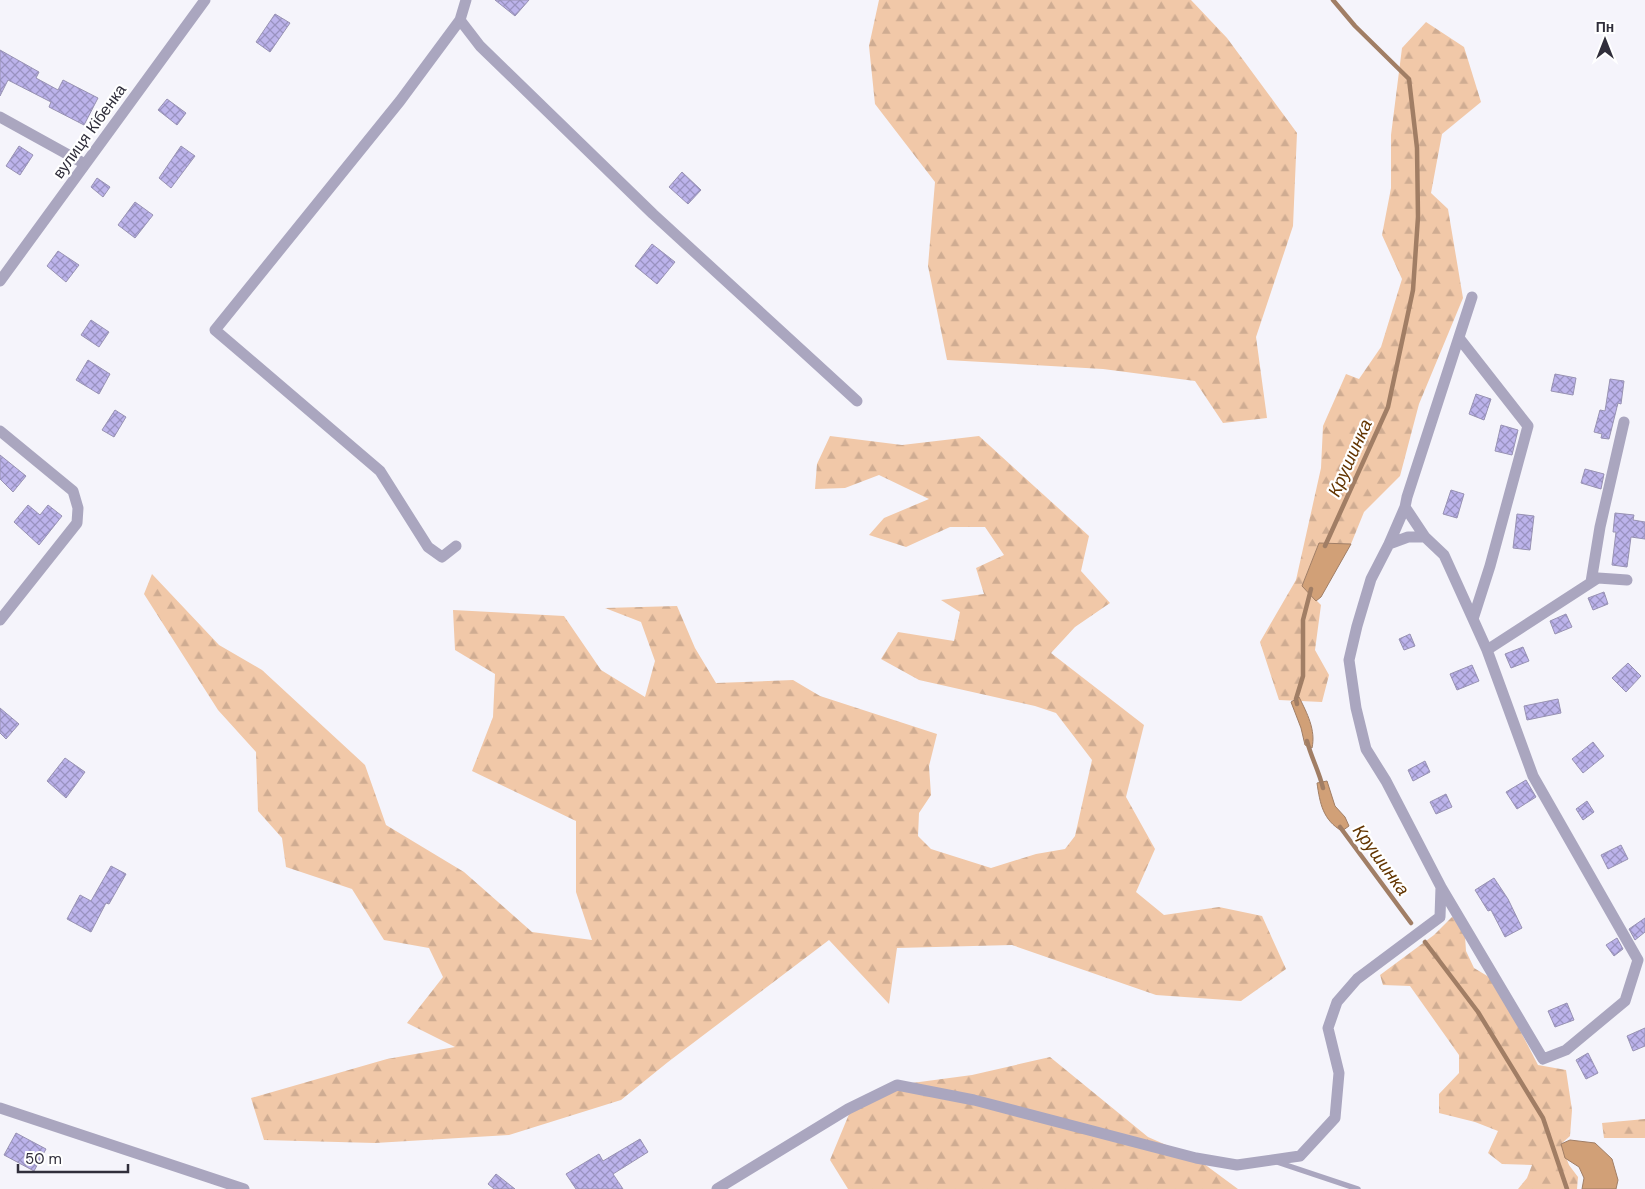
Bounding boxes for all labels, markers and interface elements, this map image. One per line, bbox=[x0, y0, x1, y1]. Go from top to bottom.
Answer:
north arrow bbox=[1580, 15, 1630, 65]
text: Пн bbox=[1596, 18, 1614, 36]
street label: вулиця Кібенка bbox=[48, 80, 131, 183]
water label: Крушинка bbox=[1322, 415, 1378, 501]
water label: Крушинка bbox=[1347, 820, 1415, 900]
scale bar bbox=[18, 1142, 128, 1174]
text: 50 m bbox=[25, 1149, 62, 1169]

